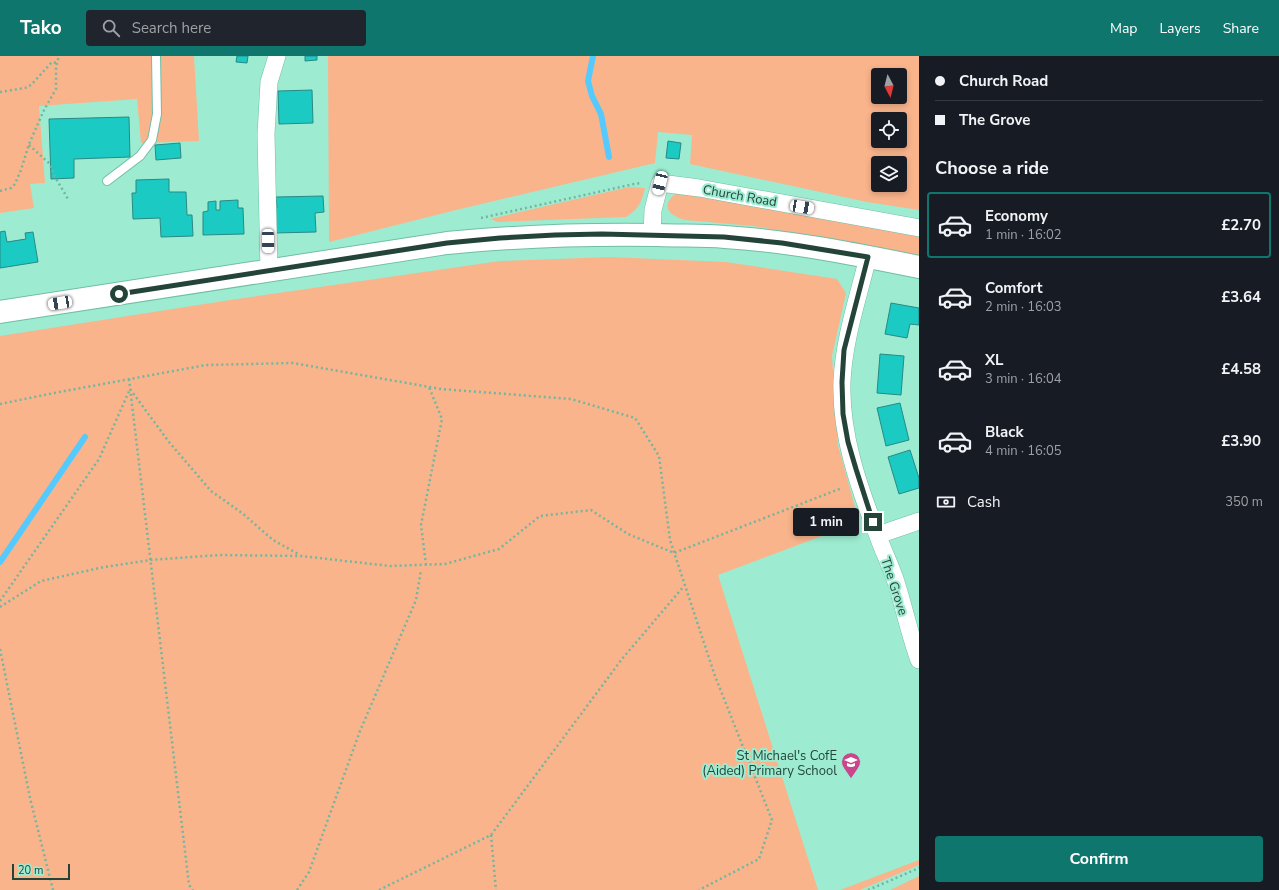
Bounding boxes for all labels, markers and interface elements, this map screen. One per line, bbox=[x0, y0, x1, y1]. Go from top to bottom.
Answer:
search box bbox=[86, 10, 366, 46]
text: Tako bbox=[20, 15, 62, 41]
icon: search bbox=[100, 17, 122, 39]
text: Search here bbox=[132, 18, 211, 38]
text: Map bbox=[1110, 19, 1137, 38]
text: Layers bbox=[1159, 19, 1201, 38]
text: Share bbox=[1223, 19, 1259, 38]
north arrow bbox=[871, 68, 907, 104]
map controls bbox=[871, 68, 907, 192]
text: Church Road bbox=[959, 71, 1048, 91]
text: The Grove bbox=[959, 110, 1030, 130]
button: locate bbox=[871, 112, 907, 148]
button: layers bbox=[871, 156, 907, 192]
text: Choose a ride bbox=[935, 156, 1049, 180]
car bbox=[651, 170, 669, 196]
street label: Church Road bbox=[701, 181, 778, 211]
car bbox=[789, 199, 815, 215]
text: Economy bbox=[985, 206, 1048, 226]
icon: car bbox=[937, 207, 973, 243]
text: £2.70 bbox=[1221, 215, 1261, 235]
text: 1 min · 16:02 bbox=[985, 226, 1061, 244]
car bbox=[262, 229, 274, 253]
text: Comfort bbox=[985, 278, 1042, 298]
icon: car bbox=[937, 279, 973, 315]
route start bbox=[110, 285, 128, 303]
text: £3.64 bbox=[1221, 287, 1261, 307]
car bbox=[47, 295, 73, 311]
text: 2 min · 16:03 bbox=[985, 298, 1061, 316]
text: XL bbox=[985, 350, 1004, 370]
icon: car bbox=[937, 351, 973, 387]
text: £4.58 bbox=[1221, 359, 1261, 379]
text: 3 min · 16:04 bbox=[985, 370, 1061, 388]
text: Black bbox=[985, 422, 1023, 442]
icon: car bbox=[937, 423, 973, 459]
text: £3.90 bbox=[1221, 431, 1261, 451]
text: 4 min · 16:05 bbox=[985, 442, 1061, 460]
icon: cash bbox=[935, 491, 957, 513]
text: Cash bbox=[967, 492, 1001, 512]
text: 350 m bbox=[1225, 493, 1263, 511]
callout: 1 min bbox=[793, 508, 859, 536]
text: 1 min bbox=[809, 513, 843, 531]
route end bbox=[864, 513, 882, 531]
street label: The Grove bbox=[876, 555, 912, 618]
place label: St Michael's CofE (Aided) Primary School bbox=[702, 747, 837, 780]
school or university icon: St Michael's CofE (Aided) Primary School bbox=[840, 751, 862, 779]
button: Confirm bbox=[935, 836, 1263, 882]
scale bar bbox=[12, 862, 70, 881]
text: 20 m bbox=[18, 863, 43, 878]

